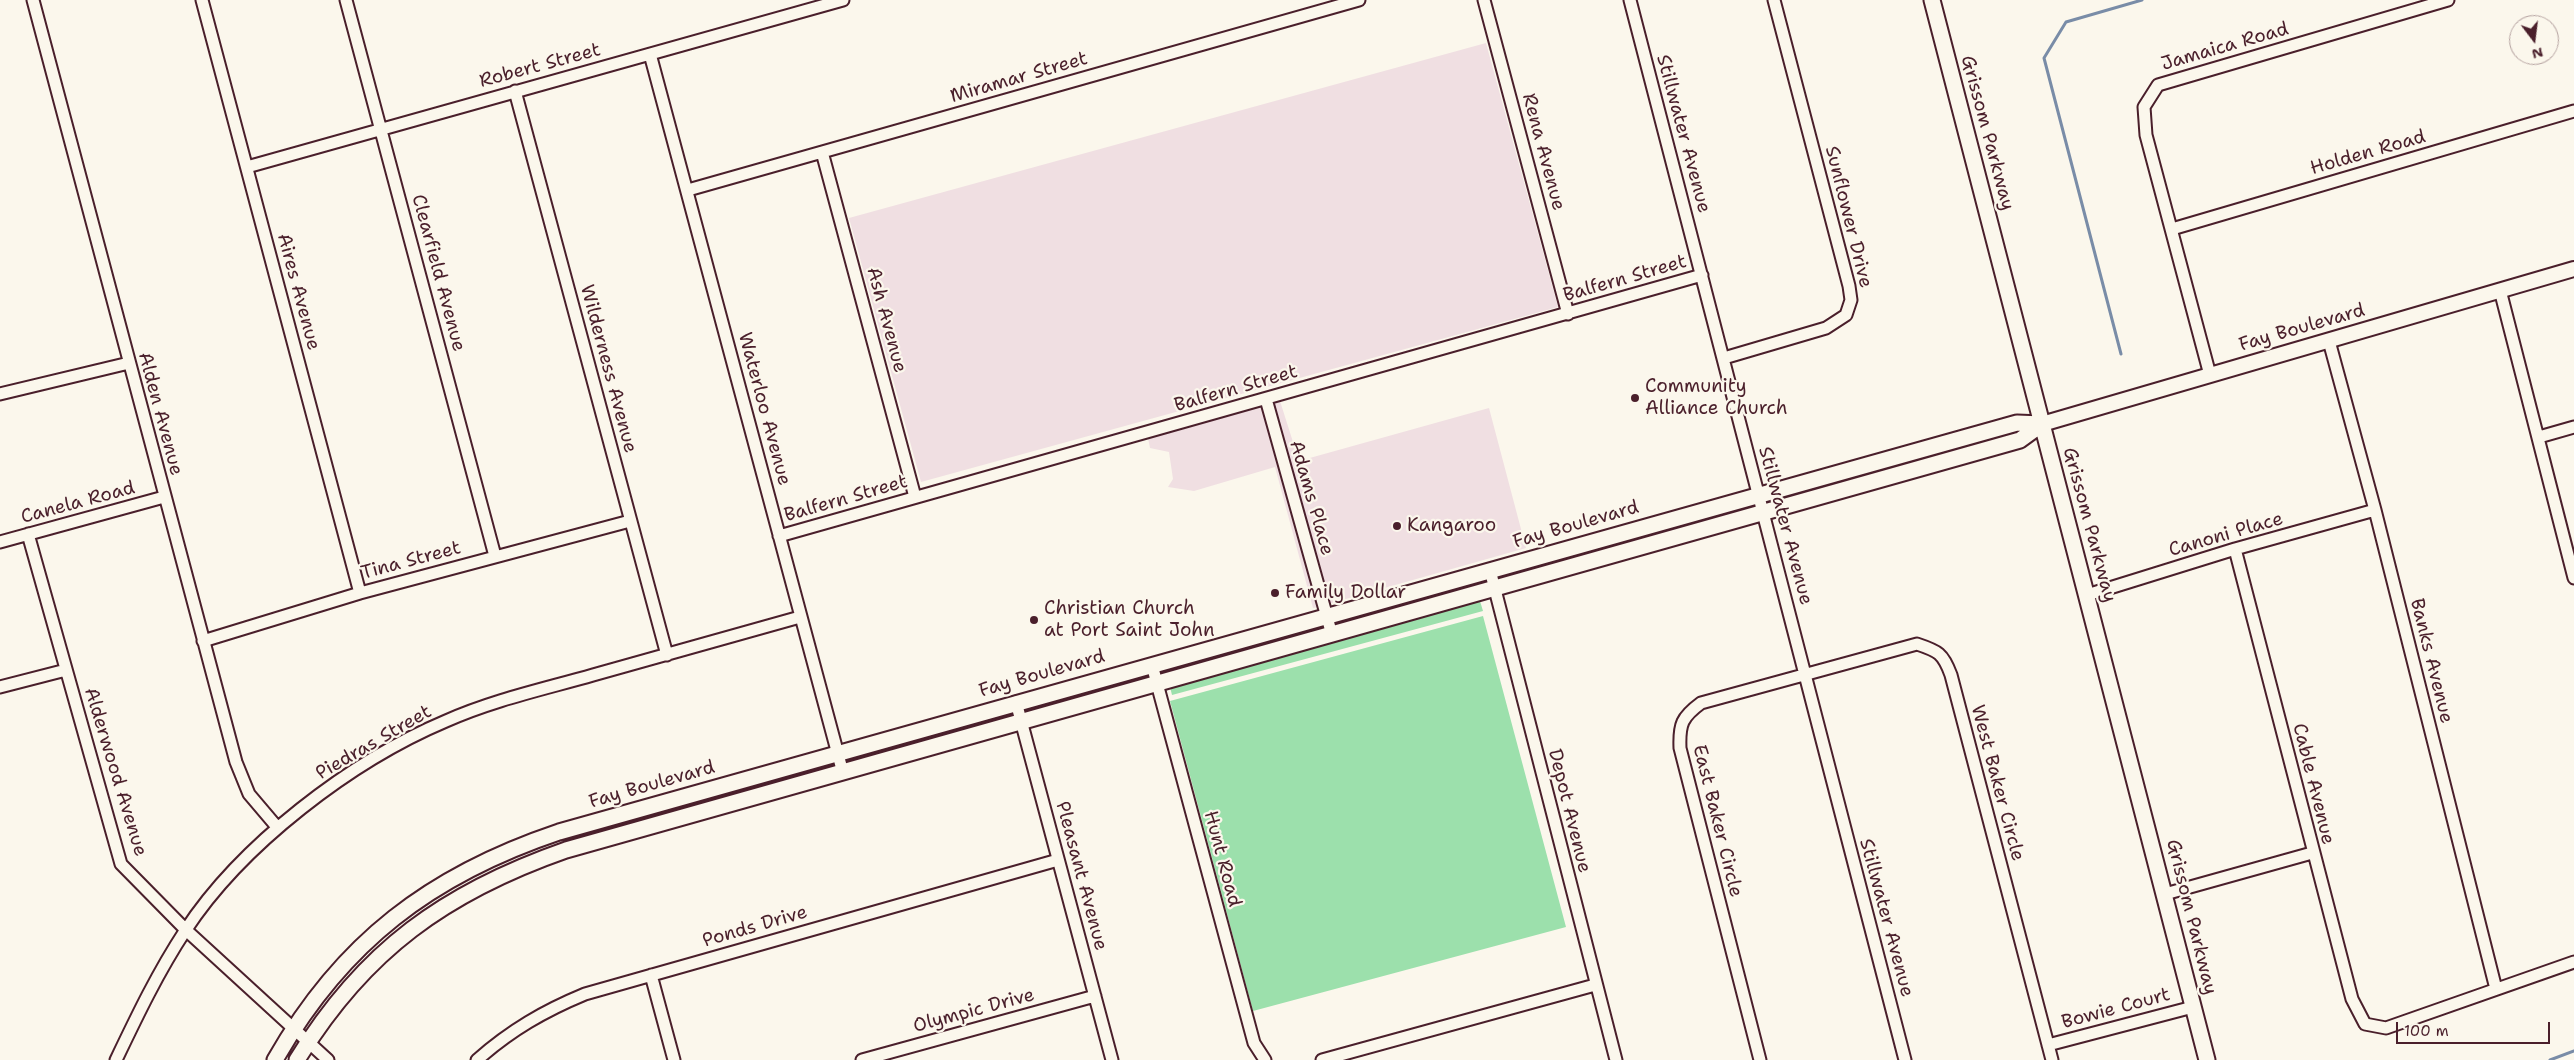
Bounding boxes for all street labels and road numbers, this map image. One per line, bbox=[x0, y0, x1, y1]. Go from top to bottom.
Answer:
street label: Jamaica Road bbox=[2159, 18, 2291, 76]
street label: Robert Street bbox=[477, 39, 603, 93]
street label: Miramar Street bbox=[948, 47, 1090, 109]
street label: Stillwater Avenue bbox=[1651, 52, 1715, 216]
street label: Grissom Parkway bbox=[1955, 53, 2019, 213]
street label: Rena Avenue bbox=[1516, 91, 1570, 213]
street label: Holden Road bbox=[2308, 126, 2428, 180]
street label: Sunflower Drive bbox=[1819, 144, 1877, 290]
street label: Clearfield Avenue bbox=[406, 192, 470, 354]
street label: Aires Avenue bbox=[271, 231, 325, 353]
street label: Balfern Street bbox=[1561, 251, 1689, 307]
street label: Ash Avenue bbox=[861, 265, 911, 375]
street label: Wilderness Avenue bbox=[575, 282, 641, 456]
street label: Fay Boulevard bbox=[2236, 299, 2368, 357]
street label: Waterloo Avenue bbox=[733, 330, 795, 488]
street label: Alden Avenue bbox=[133, 350, 187, 478]
street label: Balfern Street bbox=[1172, 361, 1300, 417]
street label: Adams Place bbox=[1284, 438, 1338, 558]
street label: Stillwater Avenue bbox=[1753, 444, 1817, 608]
street label: Grissom Parkway bbox=[2057, 445, 2121, 605]
street label: Balfern Street bbox=[782, 471, 910, 527]
street label: Canela Road bbox=[19, 477, 137, 529]
street label: Fay Boulevard bbox=[1510, 496, 1642, 554]
street label: Canoni Place bbox=[2166, 508, 2286, 562]
street label: Tina Street bbox=[359, 537, 463, 585]
street label: Banks Avenue bbox=[2404, 596, 2458, 726]
street label: Fay Boulevard bbox=[976, 645, 1108, 703]
street label: Alderwood Avenue bbox=[78, 685, 152, 859]
street label: Piedras Street bbox=[312, 701, 436, 785]
street label: West Baker Circle bbox=[1965, 702, 2029, 864]
street label: Cable Avenue bbox=[2287, 721, 2339, 847]
street label: East Baker Circle bbox=[1687, 743, 1747, 899]
street label: Depot Avenue bbox=[1543, 747, 1595, 875]
street label: Fay Boulevard bbox=[586, 756, 718, 814]
street label: Pleasant Avenue bbox=[1050, 799, 1112, 953]
street label: Hunt Road bbox=[1198, 808, 1246, 910]
street label: Stillwater Avenue bbox=[1854, 836, 1918, 1000]
street label: Grissom Parkway bbox=[2161, 837, 2221, 997]
street label: Ponds Drive bbox=[700, 901, 810, 953]
street label: Olympic Drive bbox=[911, 984, 1037, 1038]
street label: Bowie Court bbox=[2059, 984, 2173, 1034]

